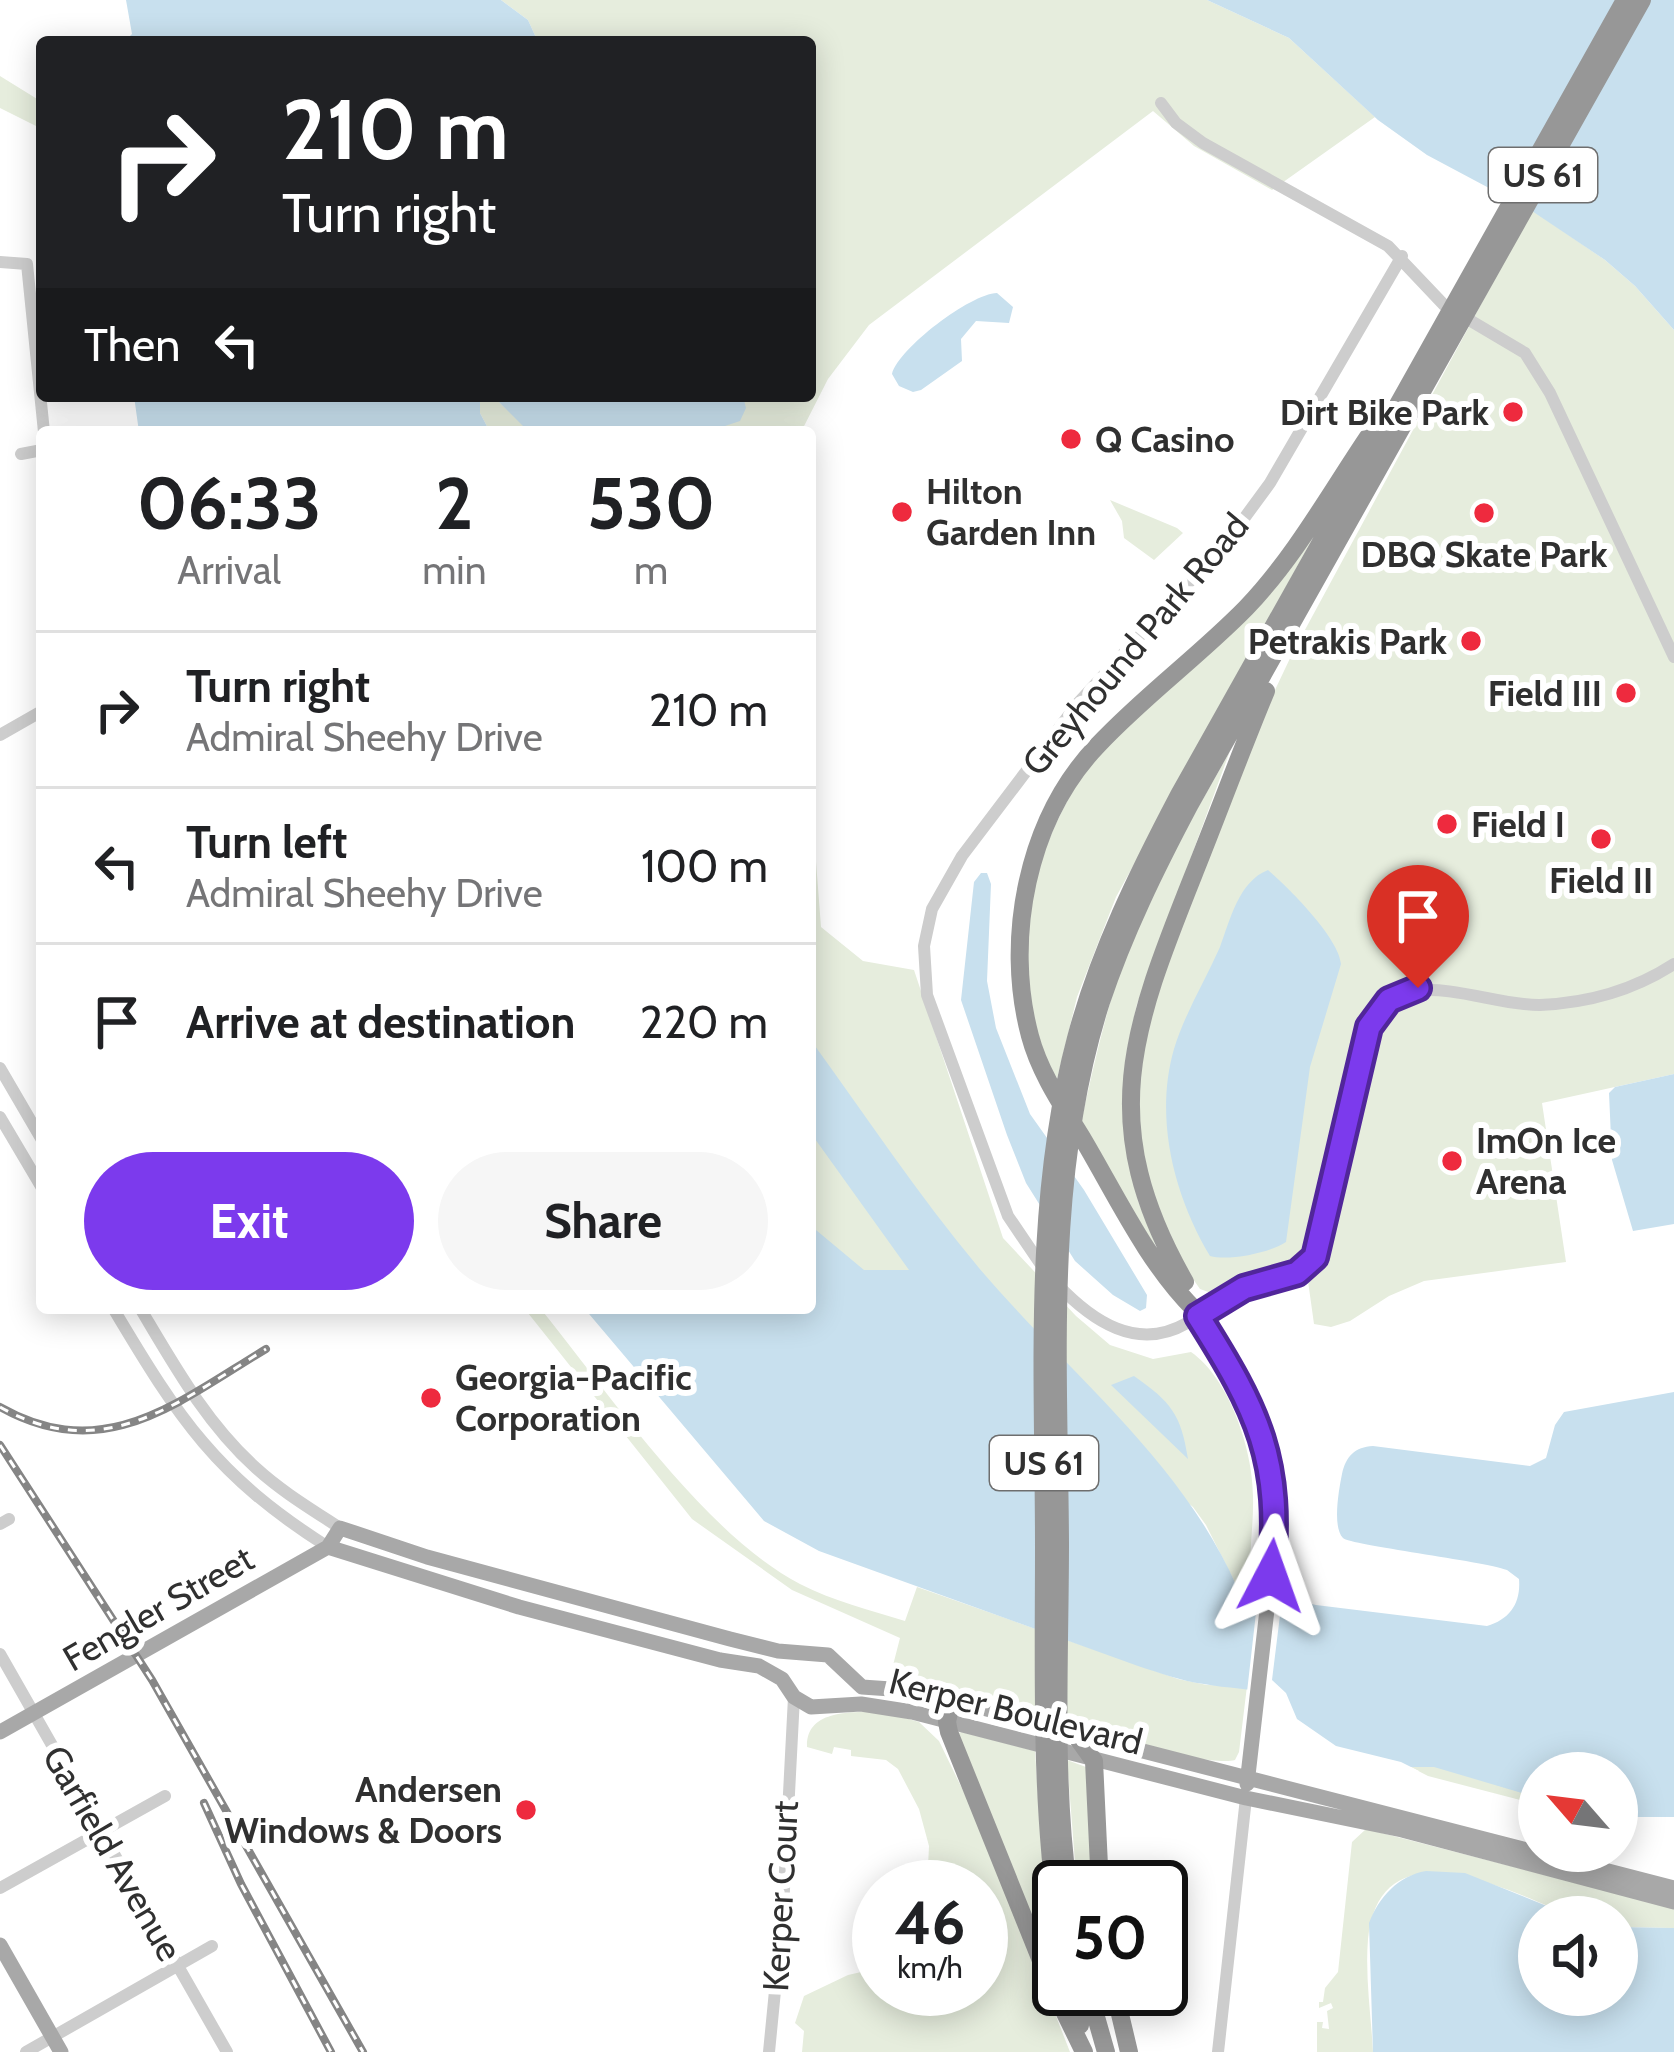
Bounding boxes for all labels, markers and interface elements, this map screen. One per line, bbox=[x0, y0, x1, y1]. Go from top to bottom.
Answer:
text: 210 m bbox=[282, 78, 509, 180]
icon: right bbox=[84, 84, 240, 240]
road number: US 61 bbox=[1489, 148, 1597, 202]
text: Turn right bbox=[282, 180, 496, 246]
icon: left bbox=[204, 312, 270, 378]
text: Then bbox=[84, 318, 180, 372]
place label: Dirt Bike Park bbox=[1280, 390, 1490, 434]
marker: Dirt Bike Park bbox=[1500, 399, 1526, 425]
place label: Q Casino bbox=[1095, 417, 1235, 461]
marker: Q Casino bbox=[1058, 426, 1084, 452]
text: 06:33 bbox=[137, 460, 322, 547]
text: 2 bbox=[435, 460, 473, 547]
text: 530 bbox=[587, 460, 715, 547]
place label: Hilton Garden Inn bbox=[926, 469, 1096, 554]
marker: Hilton Garden Inn bbox=[889, 499, 915, 525]
marker: DBQ Skate Park bbox=[1471, 500, 1497, 526]
street label: Greyhound Park Road bbox=[1012, 504, 1258, 784]
place label: DBQ Skate Park bbox=[1361, 532, 1608, 576]
text: Arrival bbox=[177, 546, 281, 594]
text: min bbox=[422, 546, 486, 594]
text: m bbox=[634, 546, 668, 594]
place label: Petrakis Park bbox=[1248, 619, 1448, 663]
marker: Petrakis Park bbox=[1458, 628, 1484, 654]
text: Turn right bbox=[186, 659, 370, 713]
place label: Field III bbox=[1488, 671, 1602, 715]
icon: right bbox=[84, 677, 150, 743]
marker: Field III bbox=[1613, 680, 1639, 706]
text: 210 m bbox=[649, 683, 768, 737]
text: Admiral Sheehy Drive bbox=[186, 713, 543, 761]
place label: Field I bbox=[1471, 802, 1565, 846]
marker: Field I bbox=[1434, 811, 1460, 837]
text: Turn left bbox=[186, 815, 348, 869]
marker: Field II bbox=[1588, 826, 1614, 852]
icon: left bbox=[84, 833, 150, 899]
text: 100 m bbox=[641, 839, 768, 893]
place label: Field II bbox=[1549, 858, 1653, 902]
pin bbox=[1367, 865, 1469, 988]
text: Admiral Sheehy Drive bbox=[186, 869, 543, 917]
icon: arrive bbox=[1385, 883, 1451, 949]
icon: arrive bbox=[84, 989, 150, 1055]
text: Arrive at destination bbox=[186, 995, 575, 1049]
text: 220 m bbox=[640, 995, 768, 1049]
place label: ImOn Ice Arena bbox=[1476, 1118, 1616, 1203]
marker: ImOn Ice Arena bbox=[1439, 1148, 1465, 1174]
button: Exit bbox=[84, 1152, 414, 1290]
button: Share bbox=[438, 1152, 768, 1290]
place label: Georgia-Pacific Corporation bbox=[455, 1355, 692, 1440]
marker: Georgia-Pacific Corporation bbox=[418, 1385, 444, 1411]
road number: US 61 bbox=[990, 1436, 1098, 1490]
position arrow bbox=[1208, 1513, 1334, 1639]
street label: Fengler Street bbox=[55, 1536, 261, 1680]
street label: Kerper Boulevard bbox=[885, 1658, 1147, 1764]
street label: Garfield Avenue bbox=[34, 1737, 192, 1969]
north arrow bbox=[1518, 1752, 1638, 1872]
map controls bbox=[1518, 1752, 1638, 2016]
place label: Andersen Windows & Doors bbox=[224, 1767, 502, 1852]
marker: Andersen Windows & Doors bbox=[513, 1797, 539, 1823]
street label: Kerper Court bbox=[753, 1800, 807, 1992]
speed limit sign: 50 bbox=[1032, 1860, 1188, 2016]
text: 46 bbox=[895, 1886, 965, 1959]
button: sound bbox=[1518, 1896, 1638, 2016]
text: km/h bbox=[897, 1949, 963, 1986]

